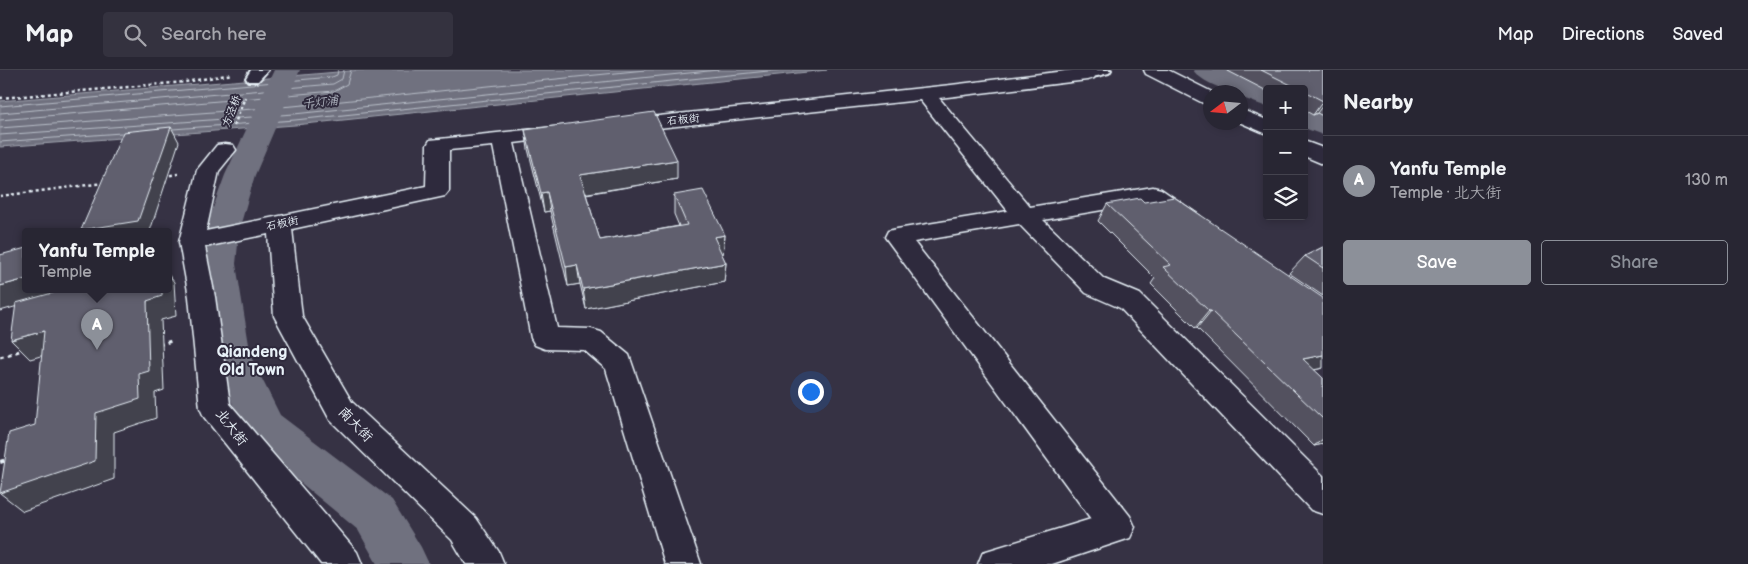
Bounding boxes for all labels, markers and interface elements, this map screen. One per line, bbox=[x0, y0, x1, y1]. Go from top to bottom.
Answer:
search box bbox=[103, 12, 453, 57]
text: Map bbox=[25, 20, 73, 49]
icon: search bbox=[121, 21, 149, 49]
text: Search here bbox=[161, 23, 267, 46]
text: Map bbox=[1498, 24, 1534, 45]
text: Directions bbox=[1562, 24, 1644, 45]
text: Saved bbox=[1672, 24, 1723, 45]
north arrow bbox=[1203, 85, 1248, 130]
map controls bbox=[1263, 85, 1308, 220]
button: + bbox=[1263, 85, 1308, 130]
text: Nearby bbox=[1343, 90, 1413, 115]
street label: 方泾桥 bbox=[219, 93, 243, 129]
water label: 千灯浦 bbox=[301, 93, 341, 112]
street label: 石板街 bbox=[666, 111, 701, 128]
button: − bbox=[1263, 130, 1308, 175]
text: Yanfu Temple bbox=[1390, 158, 1506, 181]
text: A bbox=[1354, 171, 1364, 190]
text: 130 m bbox=[1685, 171, 1728, 190]
button: layers bbox=[1263, 175, 1308, 220]
text: Temple · 北大街 bbox=[1390, 184, 1501, 203]
street label: 石板街 bbox=[265, 213, 301, 233]
popup bbox=[22, 228, 172, 293]
text: Yanfu Temple bbox=[39, 240, 155, 263]
button: Save bbox=[1343, 240, 1531, 285]
button: Share bbox=[1541, 240, 1728, 285]
text: Temple bbox=[39, 263, 92, 282]
pin: A bbox=[81, 309, 113, 350]
district label: Qiandeng Old Town bbox=[217, 343, 287, 380]
your location bbox=[798, 379, 824, 405]
street label: 南大街 bbox=[335, 403, 376, 445]
street label: 北大街 bbox=[212, 406, 251, 449]

